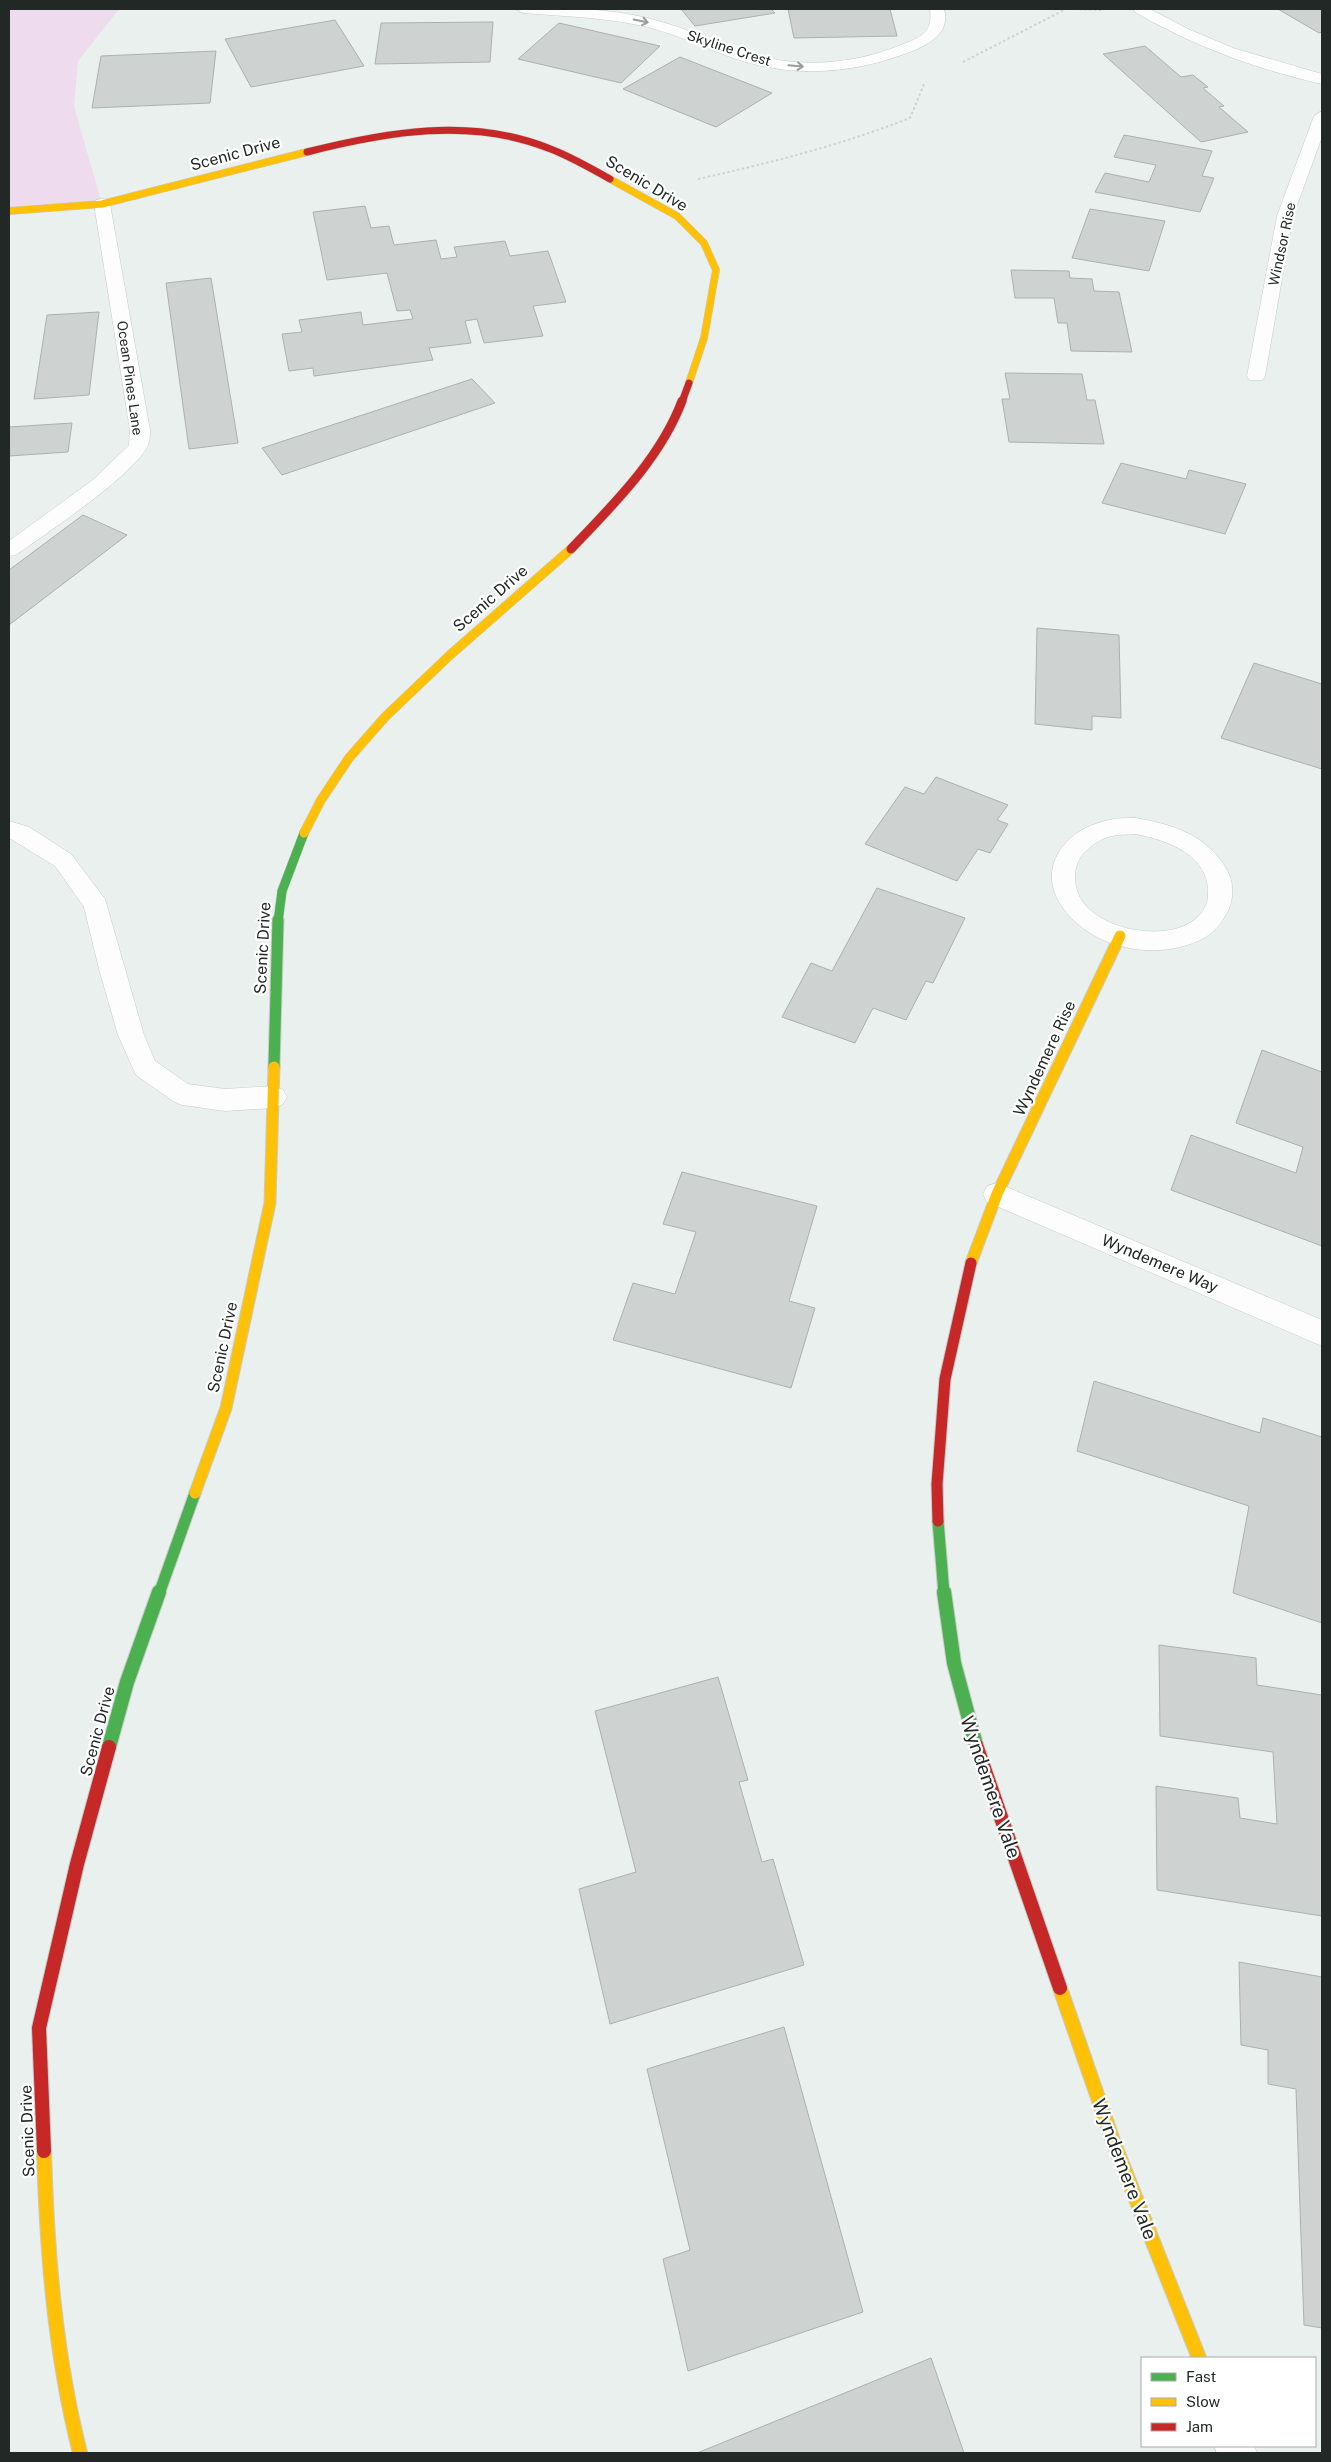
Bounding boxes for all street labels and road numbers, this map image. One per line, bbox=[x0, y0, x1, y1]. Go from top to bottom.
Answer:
street label: Skyline Crest bbox=[685, 27, 773, 69]
street label: Scenic Drive bbox=[188, 132, 282, 175]
street label: Scenic Drive bbox=[602, 151, 691, 215]
street label: Windsor Rise bbox=[1265, 201, 1299, 287]
street label: Ocean Pines Lane bbox=[114, 320, 146, 436]
street label: Scenic Drive bbox=[449, 561, 531, 636]
street label: Scenic Drive bbox=[251, 901, 274, 995]
street label: Wyndemere Rise bbox=[1009, 997, 1080, 1119]
street label: Wyndemere Way bbox=[1099, 1230, 1221, 1297]
street label: Scenic Drive bbox=[204, 1300, 241, 1394]
street label: Scenic Drive bbox=[76, 1684, 119, 1778]
street label: Wyndemere Vale bbox=[956, 1713, 1026, 1861]
street label: Scenic Drive bbox=[16, 2084, 39, 2177]
street label: Wyndemere Vale bbox=[1088, 2095, 1162, 2243]

